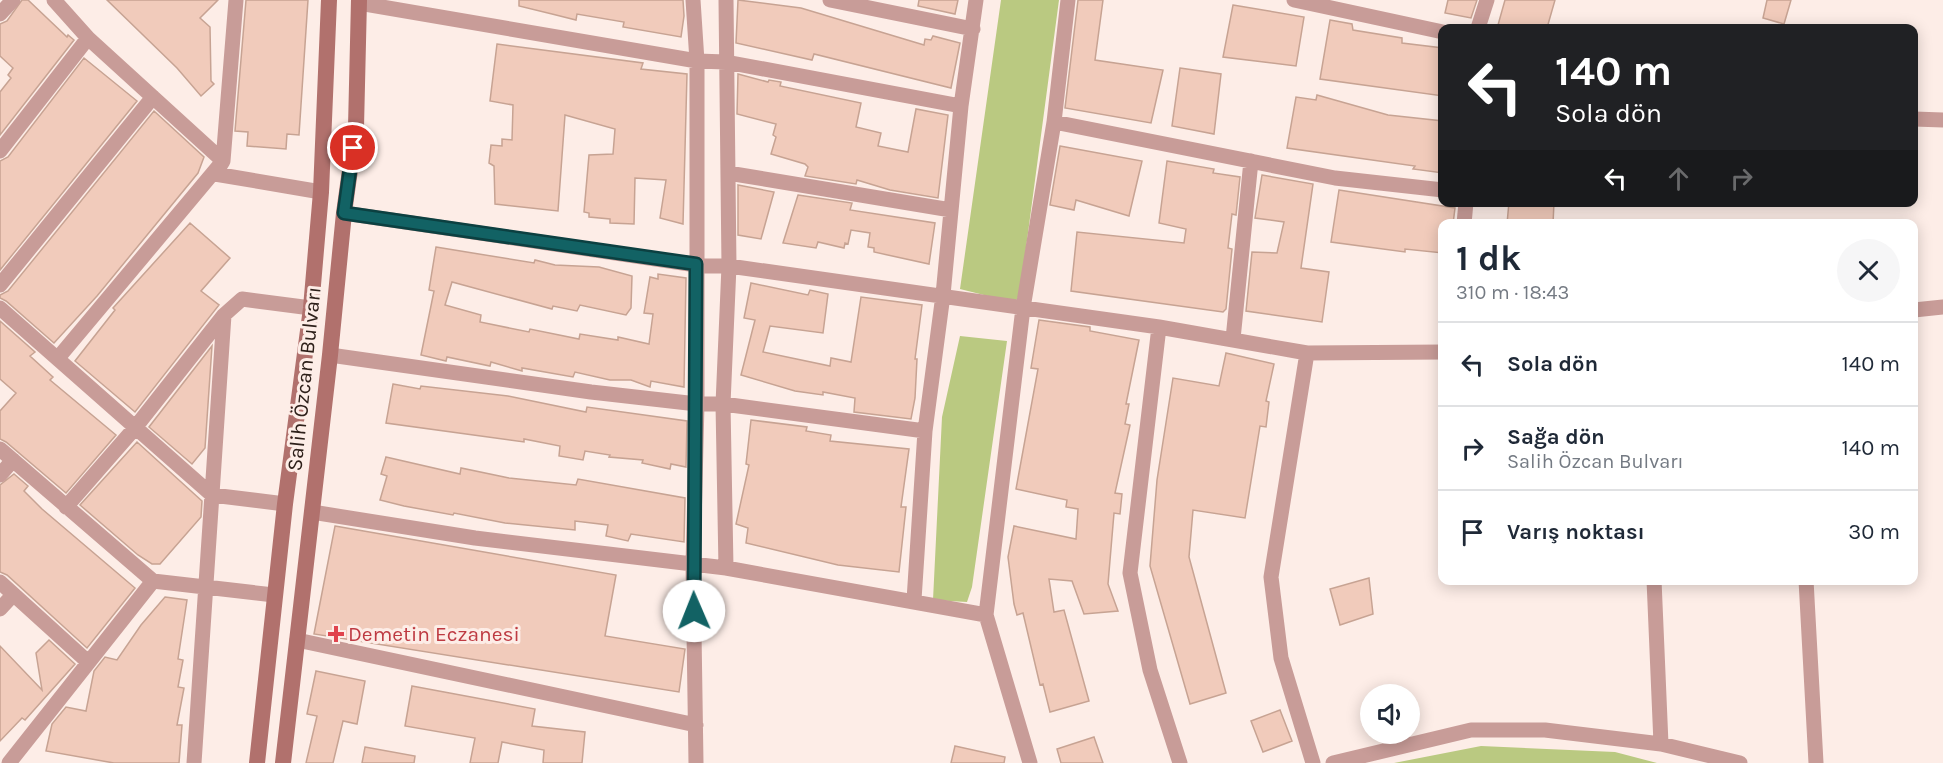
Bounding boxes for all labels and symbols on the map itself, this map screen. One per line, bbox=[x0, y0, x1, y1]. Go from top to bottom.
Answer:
pin bbox=[327, 122, 378, 173]
street label: Salih Özcan Bulvarı bbox=[282, 286, 326, 472]
position arrow bbox=[662, 579, 726, 643]
place label: Demetin Eczanesi bbox=[348, 622, 520, 646]
marker: Demetin Eczanesi bbox=[329, 627, 343, 641]

